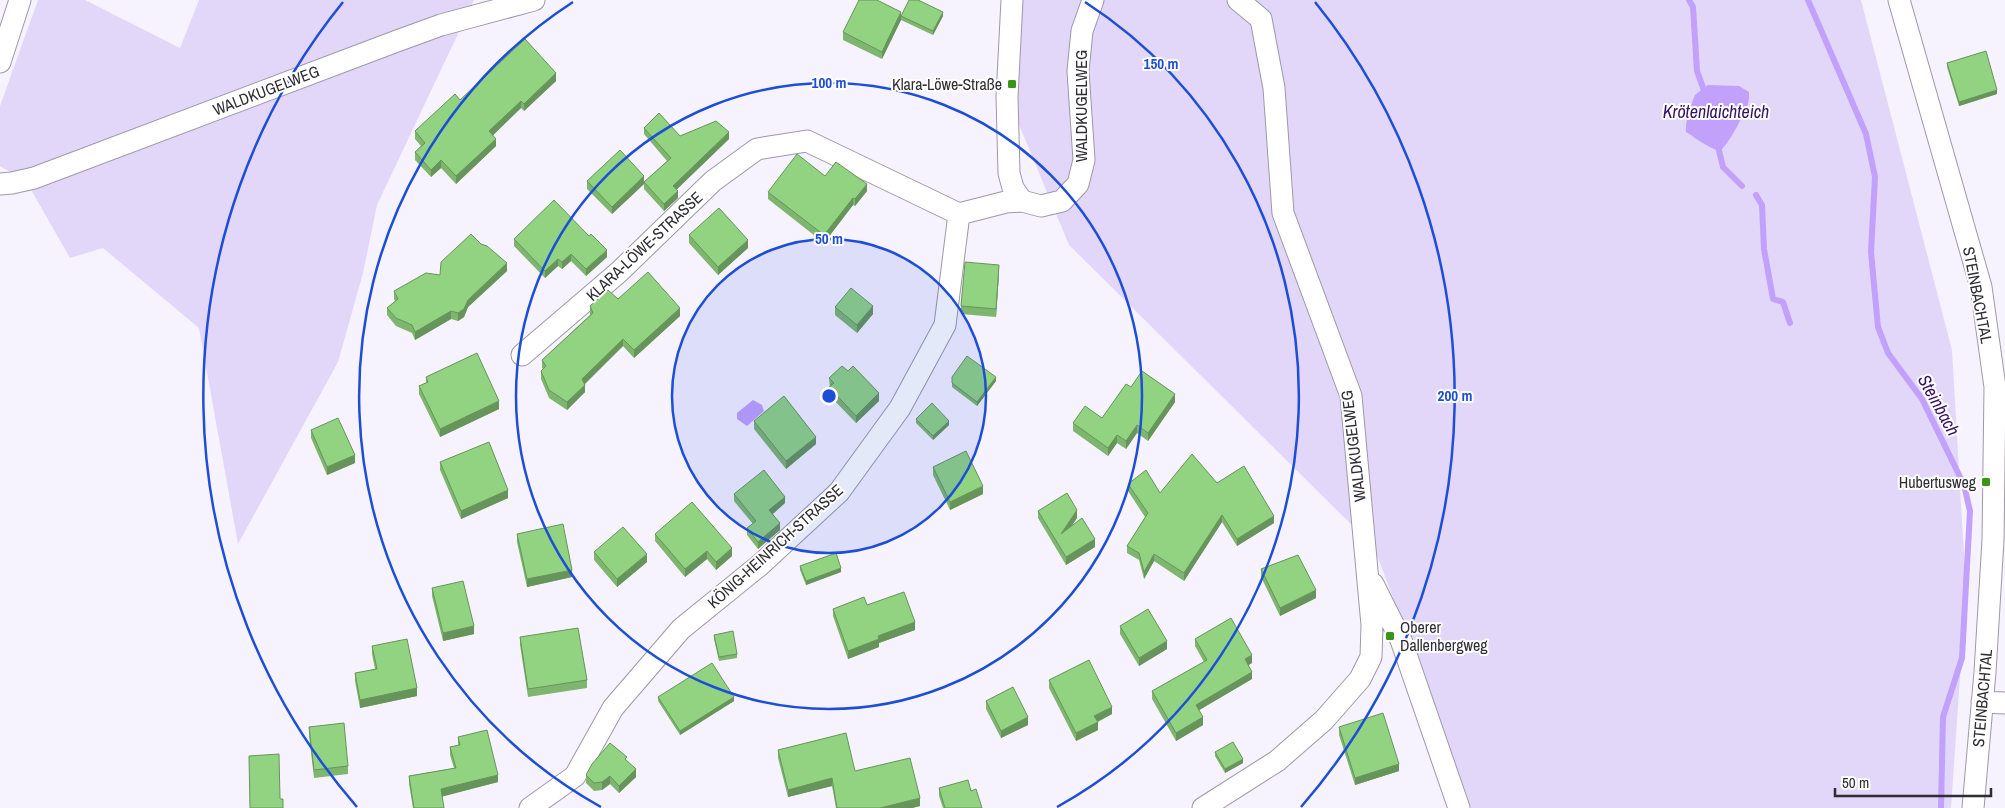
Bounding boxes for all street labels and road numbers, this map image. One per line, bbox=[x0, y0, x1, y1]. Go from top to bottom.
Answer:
street label: WALDKUGELWEG bbox=[1070, 50, 1092, 162]
street label: WALDKUGELWEG bbox=[210, 60, 322, 120]
street label: KLARA-LÖWE-STRASSE bbox=[581, 186, 707, 306]
street label: STEINBACHTAL bbox=[1958, 245, 1998, 346]
street label: WALDKUGELWEG bbox=[1335, 389, 1371, 503]
street label: KÖNIG-HEINRICH-STRASSE bbox=[702, 479, 848, 613]
street label: STEINBACHTAL bbox=[1967, 647, 1997, 748]

